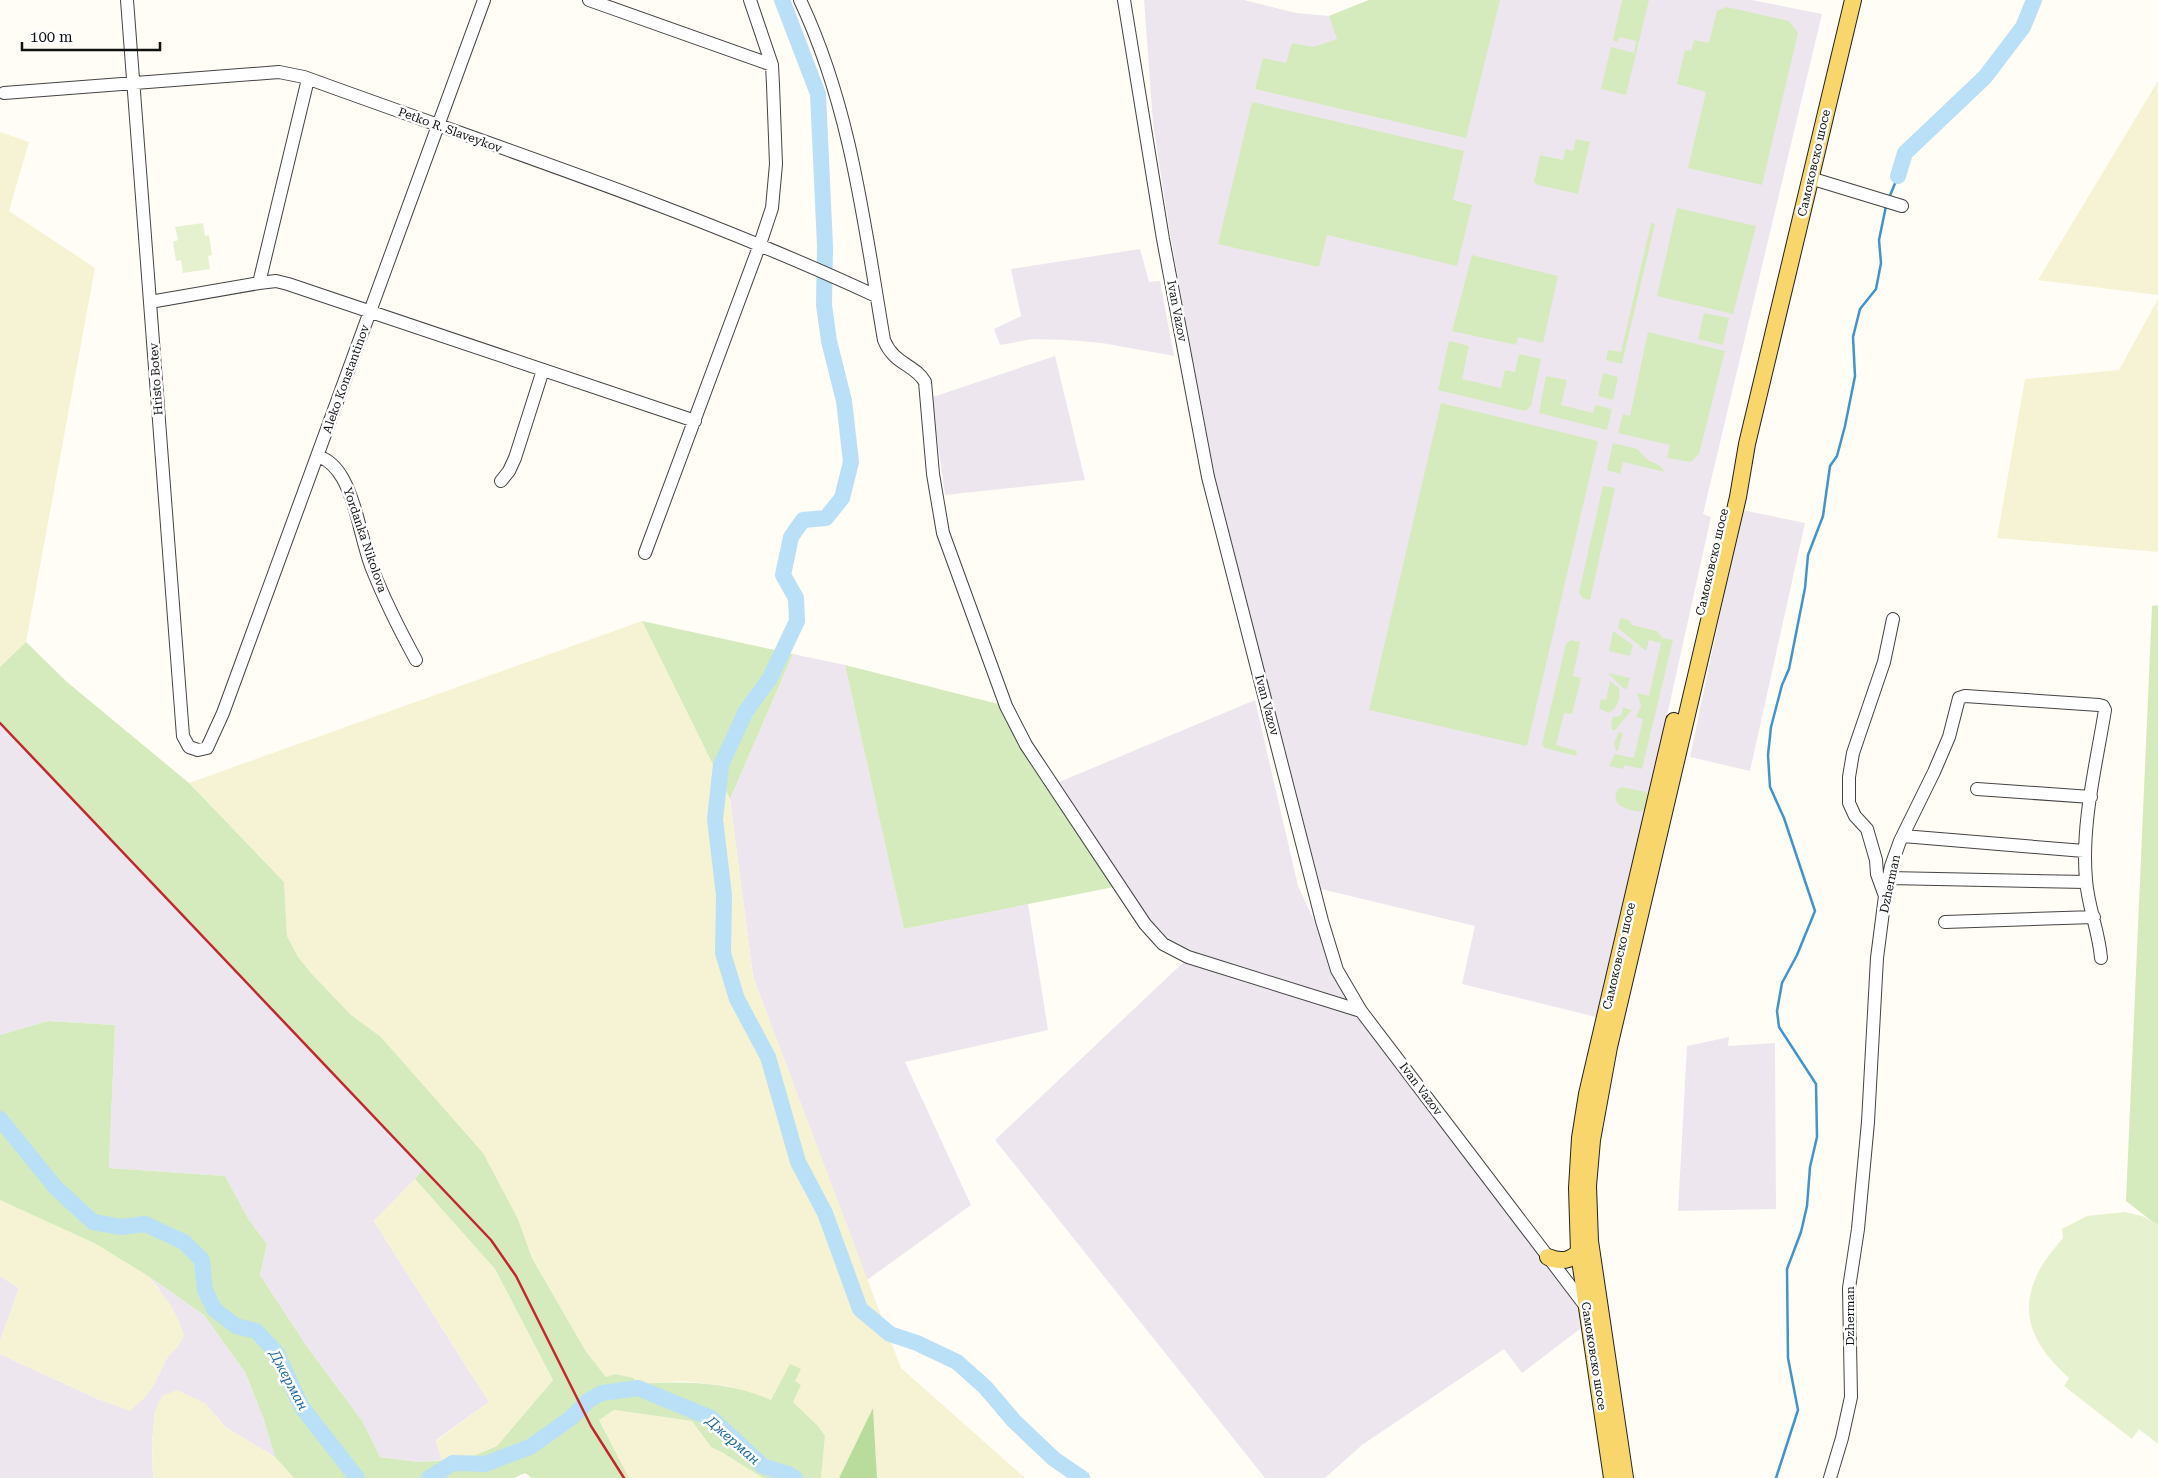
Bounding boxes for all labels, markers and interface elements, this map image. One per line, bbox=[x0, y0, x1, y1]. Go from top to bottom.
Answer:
scale bar bbox=[22, 20, 160, 52]
text: 100 m bbox=[30, 28, 73, 46]
street label: Petko R. Slaveykov bbox=[396, 105, 504, 155]
street label: Самоковско шосе bbox=[1795, 108, 1833, 218]
street label: Ivan Vazov bbox=[1164, 279, 1190, 343]
street label: Aleko Konstantinov bbox=[320, 323, 372, 435]
street label: Hristo Botev bbox=[146, 342, 166, 416]
street label: Yordanka Nikolova bbox=[340, 486, 390, 595]
street label: Самоковско шосе bbox=[1693, 507, 1731, 617]
street label: Ivan Vazov bbox=[1252, 673, 1282, 737]
street label: Dzherman bbox=[1877, 853, 1903, 915]
street label: Самоковско шосе bbox=[1600, 901, 1638, 1011]
street label: Ivan Vazov bbox=[1397, 1060, 1445, 1118]
street label: Dzherman bbox=[1843, 1286, 1857, 1346]
street label: Самоковско шосе bbox=[1579, 1301, 1610, 1412]
water label: Джерман bbox=[266, 1346, 312, 1413]
water label: Джерман bbox=[702, 1412, 763, 1468]

